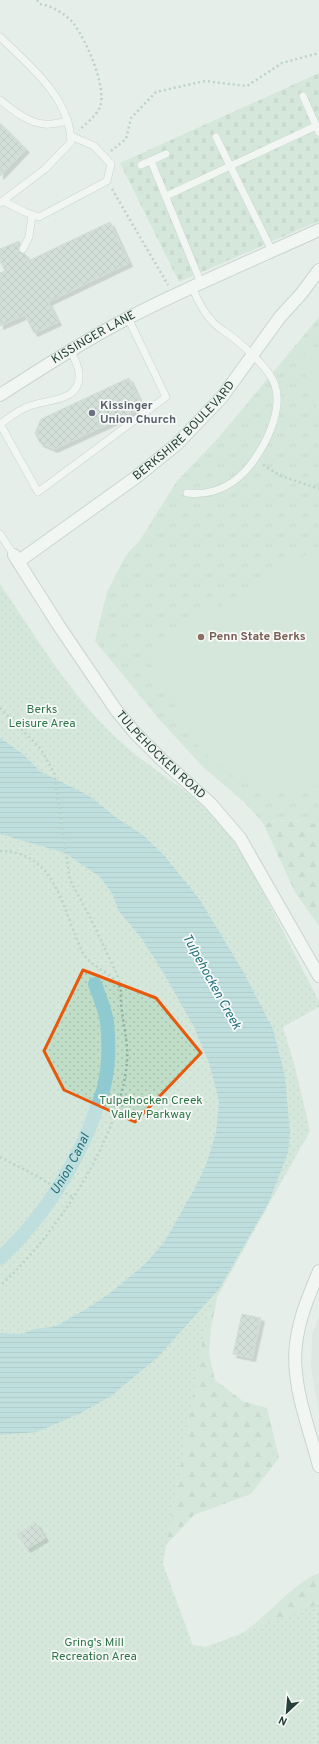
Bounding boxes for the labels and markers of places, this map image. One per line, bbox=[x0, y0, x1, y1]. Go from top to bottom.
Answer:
place label: Kissinger Union Church bbox=[100, 398, 176, 428]
marker: Kissinger Union Church bbox=[87, 408, 97, 418]
place label: Penn State Berks bbox=[209, 629, 306, 645]
marker: Penn State Berks bbox=[196, 632, 206, 642]

